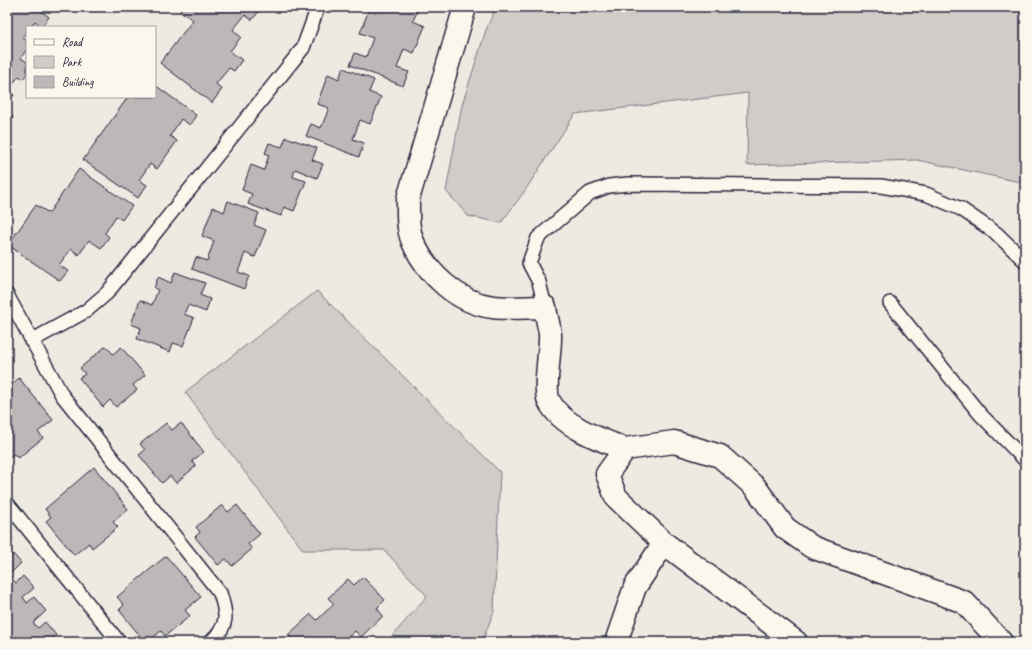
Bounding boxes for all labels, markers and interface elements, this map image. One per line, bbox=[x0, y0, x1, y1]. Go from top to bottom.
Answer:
legend bbox=[26, 26, 156, 98]
text: Road bbox=[62, 34, 84, 50]
text: Park bbox=[62, 54, 83, 70]
text: Building bbox=[62, 74, 94, 90]

